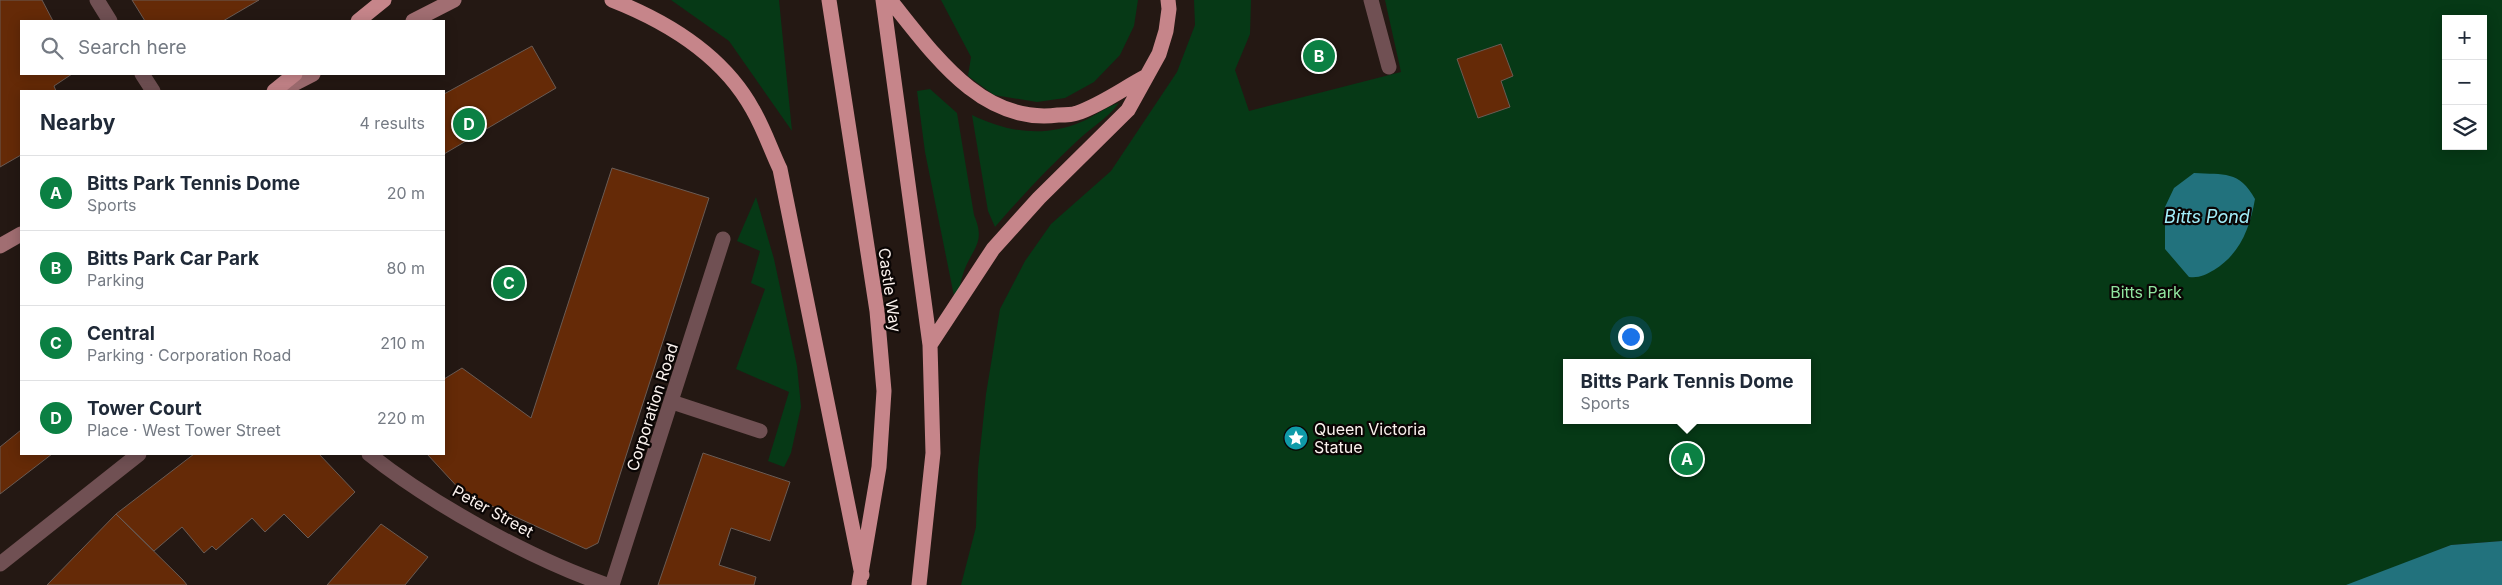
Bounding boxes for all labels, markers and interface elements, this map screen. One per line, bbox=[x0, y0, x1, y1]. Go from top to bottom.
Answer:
map controls bbox=[2442, 15, 2487, 150]
button: + bbox=[2442, 15, 2487, 60]
search box bbox=[20, 20, 445, 75]
icon: search bbox=[38, 34, 66, 62]
text: Search here bbox=[78, 36, 187, 59]
pin: B bbox=[1303, 37, 1335, 75]
button: − bbox=[2442, 60, 2487, 105]
pin: D bbox=[453, 105, 485, 143]
button: layers bbox=[2442, 105, 2487, 150]
text: Nearby bbox=[40, 110, 115, 135]
text: 4 results bbox=[360, 113, 425, 133]
text: Bitts Park Tennis Dome bbox=[87, 172, 300, 195]
text: A bbox=[50, 183, 62, 203]
text: 20 m bbox=[387, 183, 425, 203]
text: Sports bbox=[87, 195, 136, 215]
water label: Bitts Pond bbox=[2164, 206, 2250, 227]
text: Bitts Park Car Park bbox=[87, 247, 259, 270]
street label: Castle Way bbox=[874, 247, 906, 333]
text: B bbox=[51, 258, 61, 278]
text: 80 m bbox=[386, 258, 425, 278]
pin: C bbox=[493, 264, 525, 302]
text: Parking bbox=[87, 270, 144, 290]
park label: Bitts Park bbox=[2110, 282, 2182, 302]
text: Central bbox=[87, 322, 155, 345]
your location bbox=[1618, 324, 1644, 350]
text: C bbox=[50, 333, 62, 353]
text: 210 m bbox=[380, 333, 425, 353]
street label: Corporation Road bbox=[622, 341, 682, 473]
text: Parking · Corporation Road bbox=[87, 345, 291, 365]
popup bbox=[1563, 359, 1811, 424]
text: Bitts Park Tennis Dome bbox=[1580, 370, 1794, 393]
text: Sports bbox=[1580, 393, 1630, 413]
text: Tower Court bbox=[87, 397, 202, 420]
text: D bbox=[50, 408, 62, 428]
text: 220 m bbox=[377, 408, 425, 428]
place label: Queen Victoria Statue bbox=[1314, 419, 1426, 457]
text: Place · West Tower Street bbox=[87, 420, 281, 440]
place icon: Queen Victoria Statue bbox=[1283, 425, 1309, 451]
pin: A bbox=[1671, 440, 1703, 478]
street label: Peter Street bbox=[449, 481, 537, 541]

